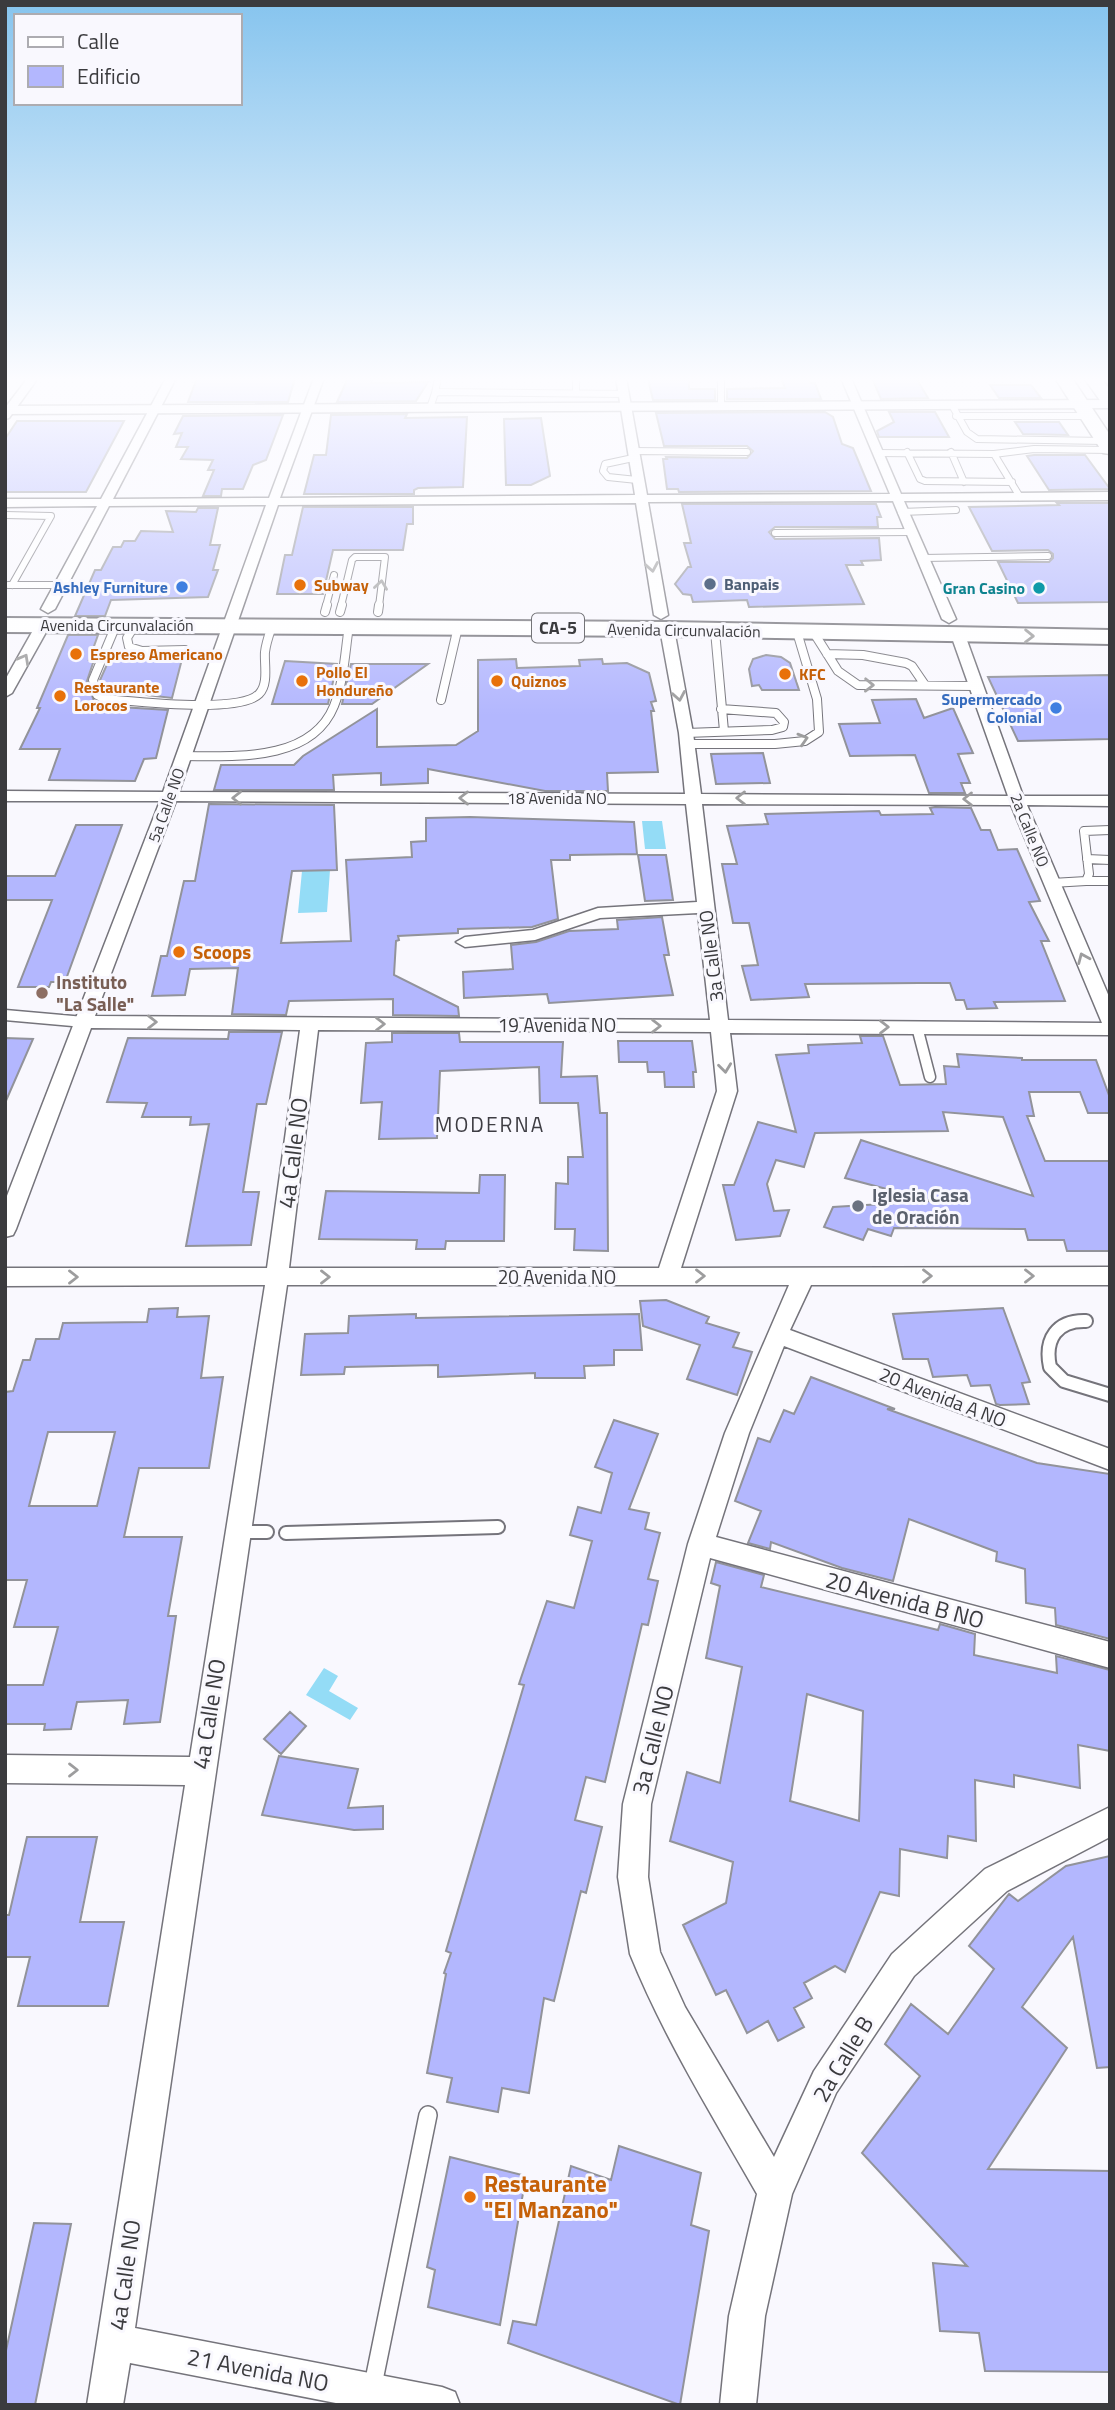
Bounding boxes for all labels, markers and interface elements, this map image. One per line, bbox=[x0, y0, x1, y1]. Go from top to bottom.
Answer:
legend bbox=[14, 14, 242, 105]
text: Calle bbox=[77, 25, 119, 57]
text: Edificio bbox=[77, 60, 141, 92]
one-way arrow bbox=[644, 561, 659, 573]
place label: Banpais bbox=[724, 572, 779, 596]
place label: Subway bbox=[314, 573, 369, 597]
place label: Ashley Furniture bbox=[53, 575, 168, 599]
marker: Banpais bbox=[702, 576, 718, 592]
place label: Gran Casino bbox=[943, 576, 1025, 600]
marker: Subway bbox=[292, 577, 308, 593]
marker: Ashley Furniture bbox=[174, 579, 190, 595]
one-way arrow bbox=[374, 579, 389, 591]
marker: Gran Casino bbox=[1031, 580, 1047, 596]
street label: Avenida Circunvalación bbox=[40, 613, 194, 637]
road number: CA-5 bbox=[532, 614, 584, 642]
street label: Avenida Circunvalación bbox=[607, 617, 761, 643]
one-way arrow bbox=[1024, 628, 1035, 644]
place label: Espreso Americano bbox=[90, 642, 223, 666]
marker: Espreso Americano bbox=[68, 646, 84, 662]
one-way arrow bbox=[16, 653, 29, 666]
place label: Pollo El Hondureño bbox=[316, 660, 393, 702]
place label: KFC bbox=[799, 662, 826, 686]
marker: KFC bbox=[777, 666, 793, 682]
place label: Quiznos bbox=[511, 669, 567, 693]
marker: Pollo El Hondureño bbox=[294, 673, 310, 689]
marker: Quiznos bbox=[489, 673, 505, 689]
place label: Restaurante Lorocos bbox=[74, 675, 159, 717]
one-way arrow bbox=[864, 677, 875, 693]
place label: Supermercado Colonial bbox=[941, 687, 1042, 729]
marker: Restaurante Lorocos bbox=[52, 688, 68, 704]
one-way arrow bbox=[671, 690, 686, 702]
marker: Supermercado Colonial bbox=[1048, 700, 1064, 716]
one-way arrow bbox=[796, 732, 808, 747]
street label: 5a Calle NO bbox=[141, 764, 191, 846]
street label: 18 Avenida NO bbox=[507, 786, 607, 810]
one-way arrow bbox=[231, 790, 241, 806]
one-way arrow bbox=[458, 790, 469, 806]
one-way arrow bbox=[735, 790, 745, 806]
street label: 2a Calle NO bbox=[1004, 790, 1056, 870]
one-way arrow bbox=[962, 792, 973, 807]
street label: 3a Calle NO bbox=[690, 909, 731, 1004]
place label: Scoops bbox=[193, 937, 251, 966]
marker: Scoops bbox=[171, 944, 187, 960]
one-way arrow bbox=[1078, 953, 1092, 965]
place label: Instituto "La Salle" bbox=[56, 967, 134, 1018]
marker: Instituto "La Salle" bbox=[34, 985, 50, 1001]
street label: 19 Avenida NO bbox=[498, 1010, 616, 1039]
one-way arrow bbox=[148, 1014, 158, 1030]
one-way arrow bbox=[375, 1016, 386, 1031]
one-way arrow bbox=[651, 1018, 662, 1033]
one-way arrow bbox=[879, 1019, 890, 1035]
one-way arrow bbox=[717, 1062, 732, 1074]
street label: 4a Calle NO bbox=[268, 1095, 317, 1210]
district label: MODERNA bbox=[435, 1108, 545, 1140]
place label: Iglesia Casa de Oración bbox=[872, 1180, 969, 1231]
marker: Iglesia Casa de Oración bbox=[850, 1198, 866, 1214]
street label: 20 Avenida NO bbox=[498, 1262, 616, 1291]
one-way arrow bbox=[695, 1268, 706, 1284]
one-way arrow bbox=[923, 1268, 933, 1284]
one-way arrow bbox=[1024, 1268, 1035, 1284]
one-way arrow bbox=[69, 1269, 79, 1285]
one-way arrow bbox=[321, 1269, 331, 1285]
street label: 20 Avenida A NO bbox=[875, 1359, 1011, 1434]
street label: 20 Avenida B NO bbox=[822, 1562, 988, 1637]
street label: 4a Calle NO bbox=[182, 1656, 235, 1772]
street label: 3a Calle NO bbox=[622, 1682, 683, 1798]
one-way arrow bbox=[69, 1762, 79, 1778]
street label: 2a Calle B bbox=[803, 2009, 882, 2108]
place label: Restaurante "El Manzano" bbox=[484, 2166, 618, 2227]
marker: Restaurante "El Manzano" bbox=[462, 2189, 478, 2205]
street label: 4a Calle NO bbox=[99, 2217, 150, 2333]
street label: 21 Avenida NO bbox=[184, 2339, 332, 2400]

